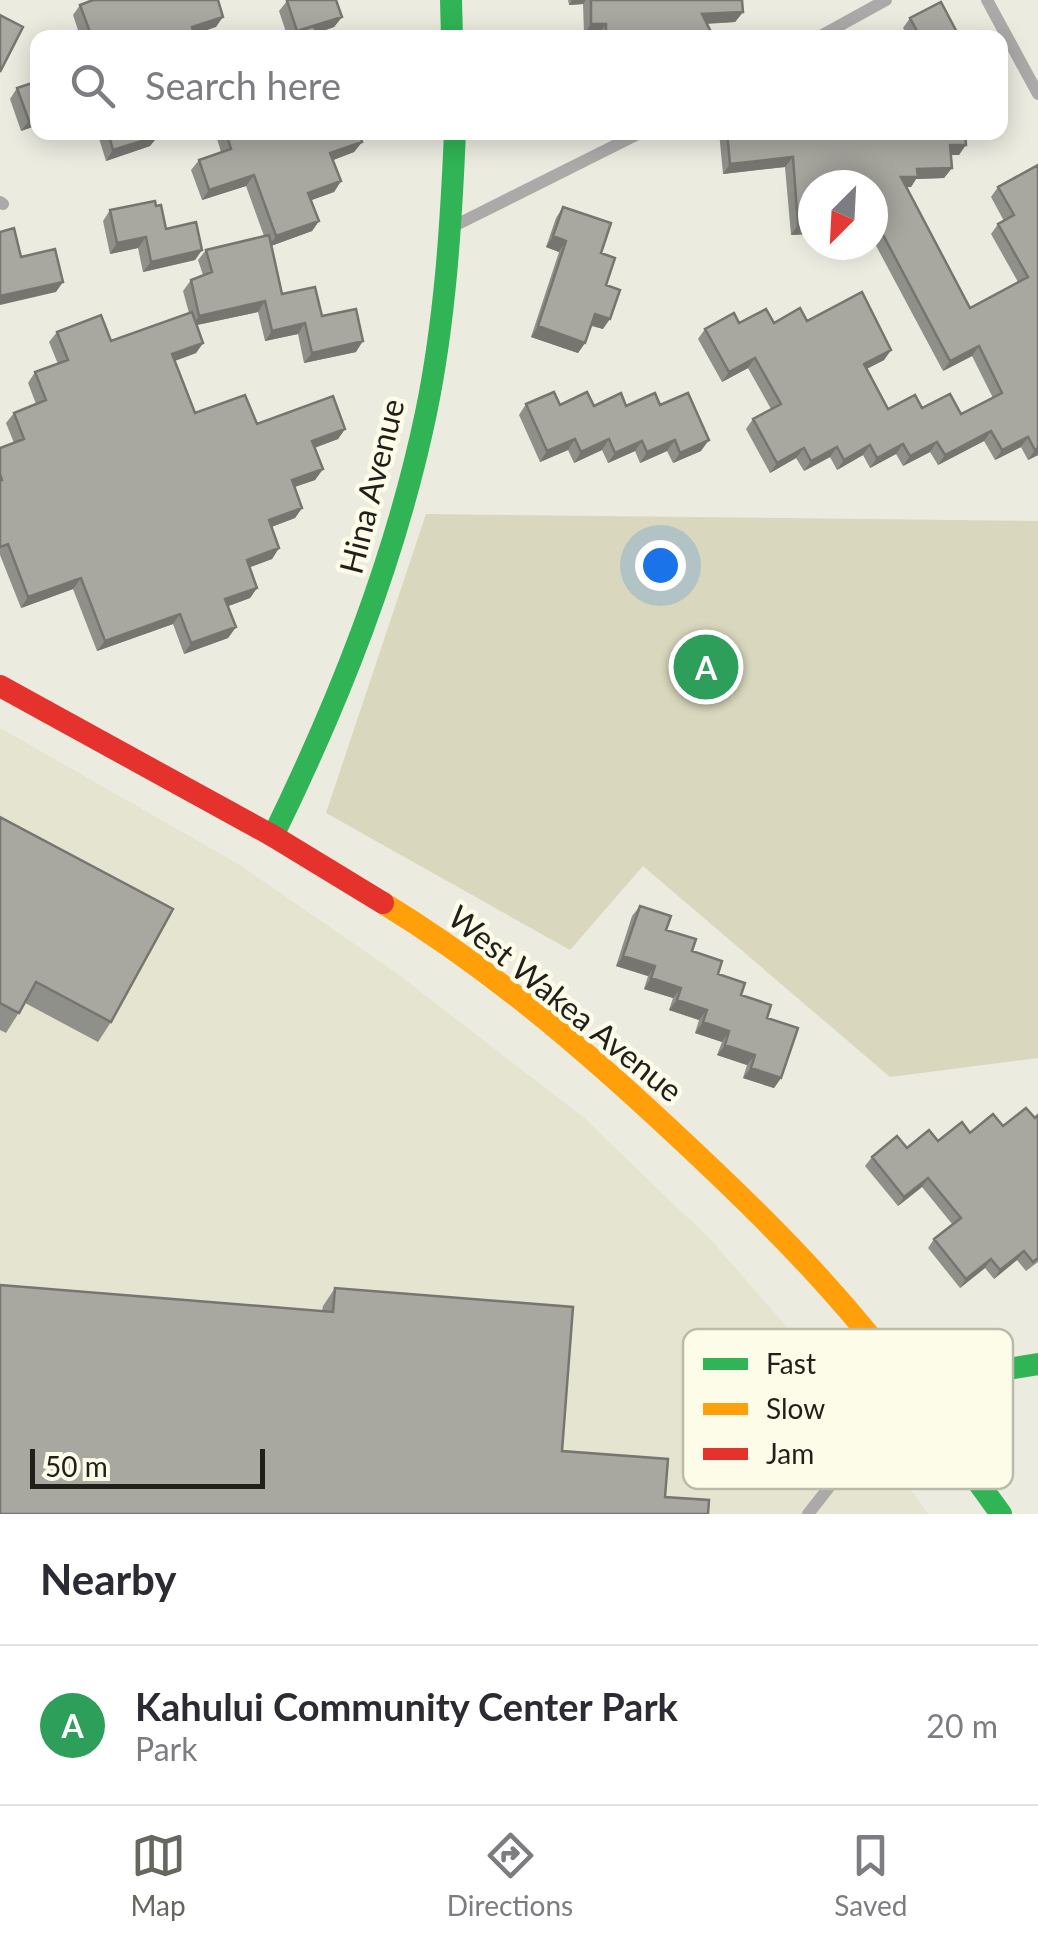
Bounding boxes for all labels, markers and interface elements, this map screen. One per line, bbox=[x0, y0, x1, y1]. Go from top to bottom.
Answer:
search box bbox=[30, 30, 1008, 140]
icon: search bbox=[65, 58, 120, 113]
text: Search here bbox=[145, 62, 341, 108]
north arrow bbox=[798, 170, 888, 260]
street label: Hina Avenue bbox=[330, 395, 412, 577]
your location bbox=[635, 540, 686, 591]
pin: A bbox=[674, 630, 738, 704]
street label: West Wakea Avenue bbox=[441, 897, 691, 1109]
legend bbox=[683, 1329, 1013, 1489]
text: Fast bbox=[766, 1346, 816, 1380]
text: Slow bbox=[766, 1391, 825, 1425]
text: Jam bbox=[766, 1436, 814, 1470]
scale bar bbox=[30, 1444, 265, 1488]
text: 50 m bbox=[45, 1449, 108, 1483]
text: Nearby bbox=[40, 1554, 177, 1604]
text: Kahului Community Center Park bbox=[135, 1683, 678, 1729]
text: A bbox=[61, 1706, 84, 1745]
text: 20 m bbox=[926, 1706, 998, 1745]
text: Park bbox=[135, 1729, 198, 1768]
tab: Map bbox=[131, 1828, 186, 1922]
tab: Directions bbox=[447, 1828, 573, 1922]
tab: Saved bbox=[834, 1828, 907, 1922]

